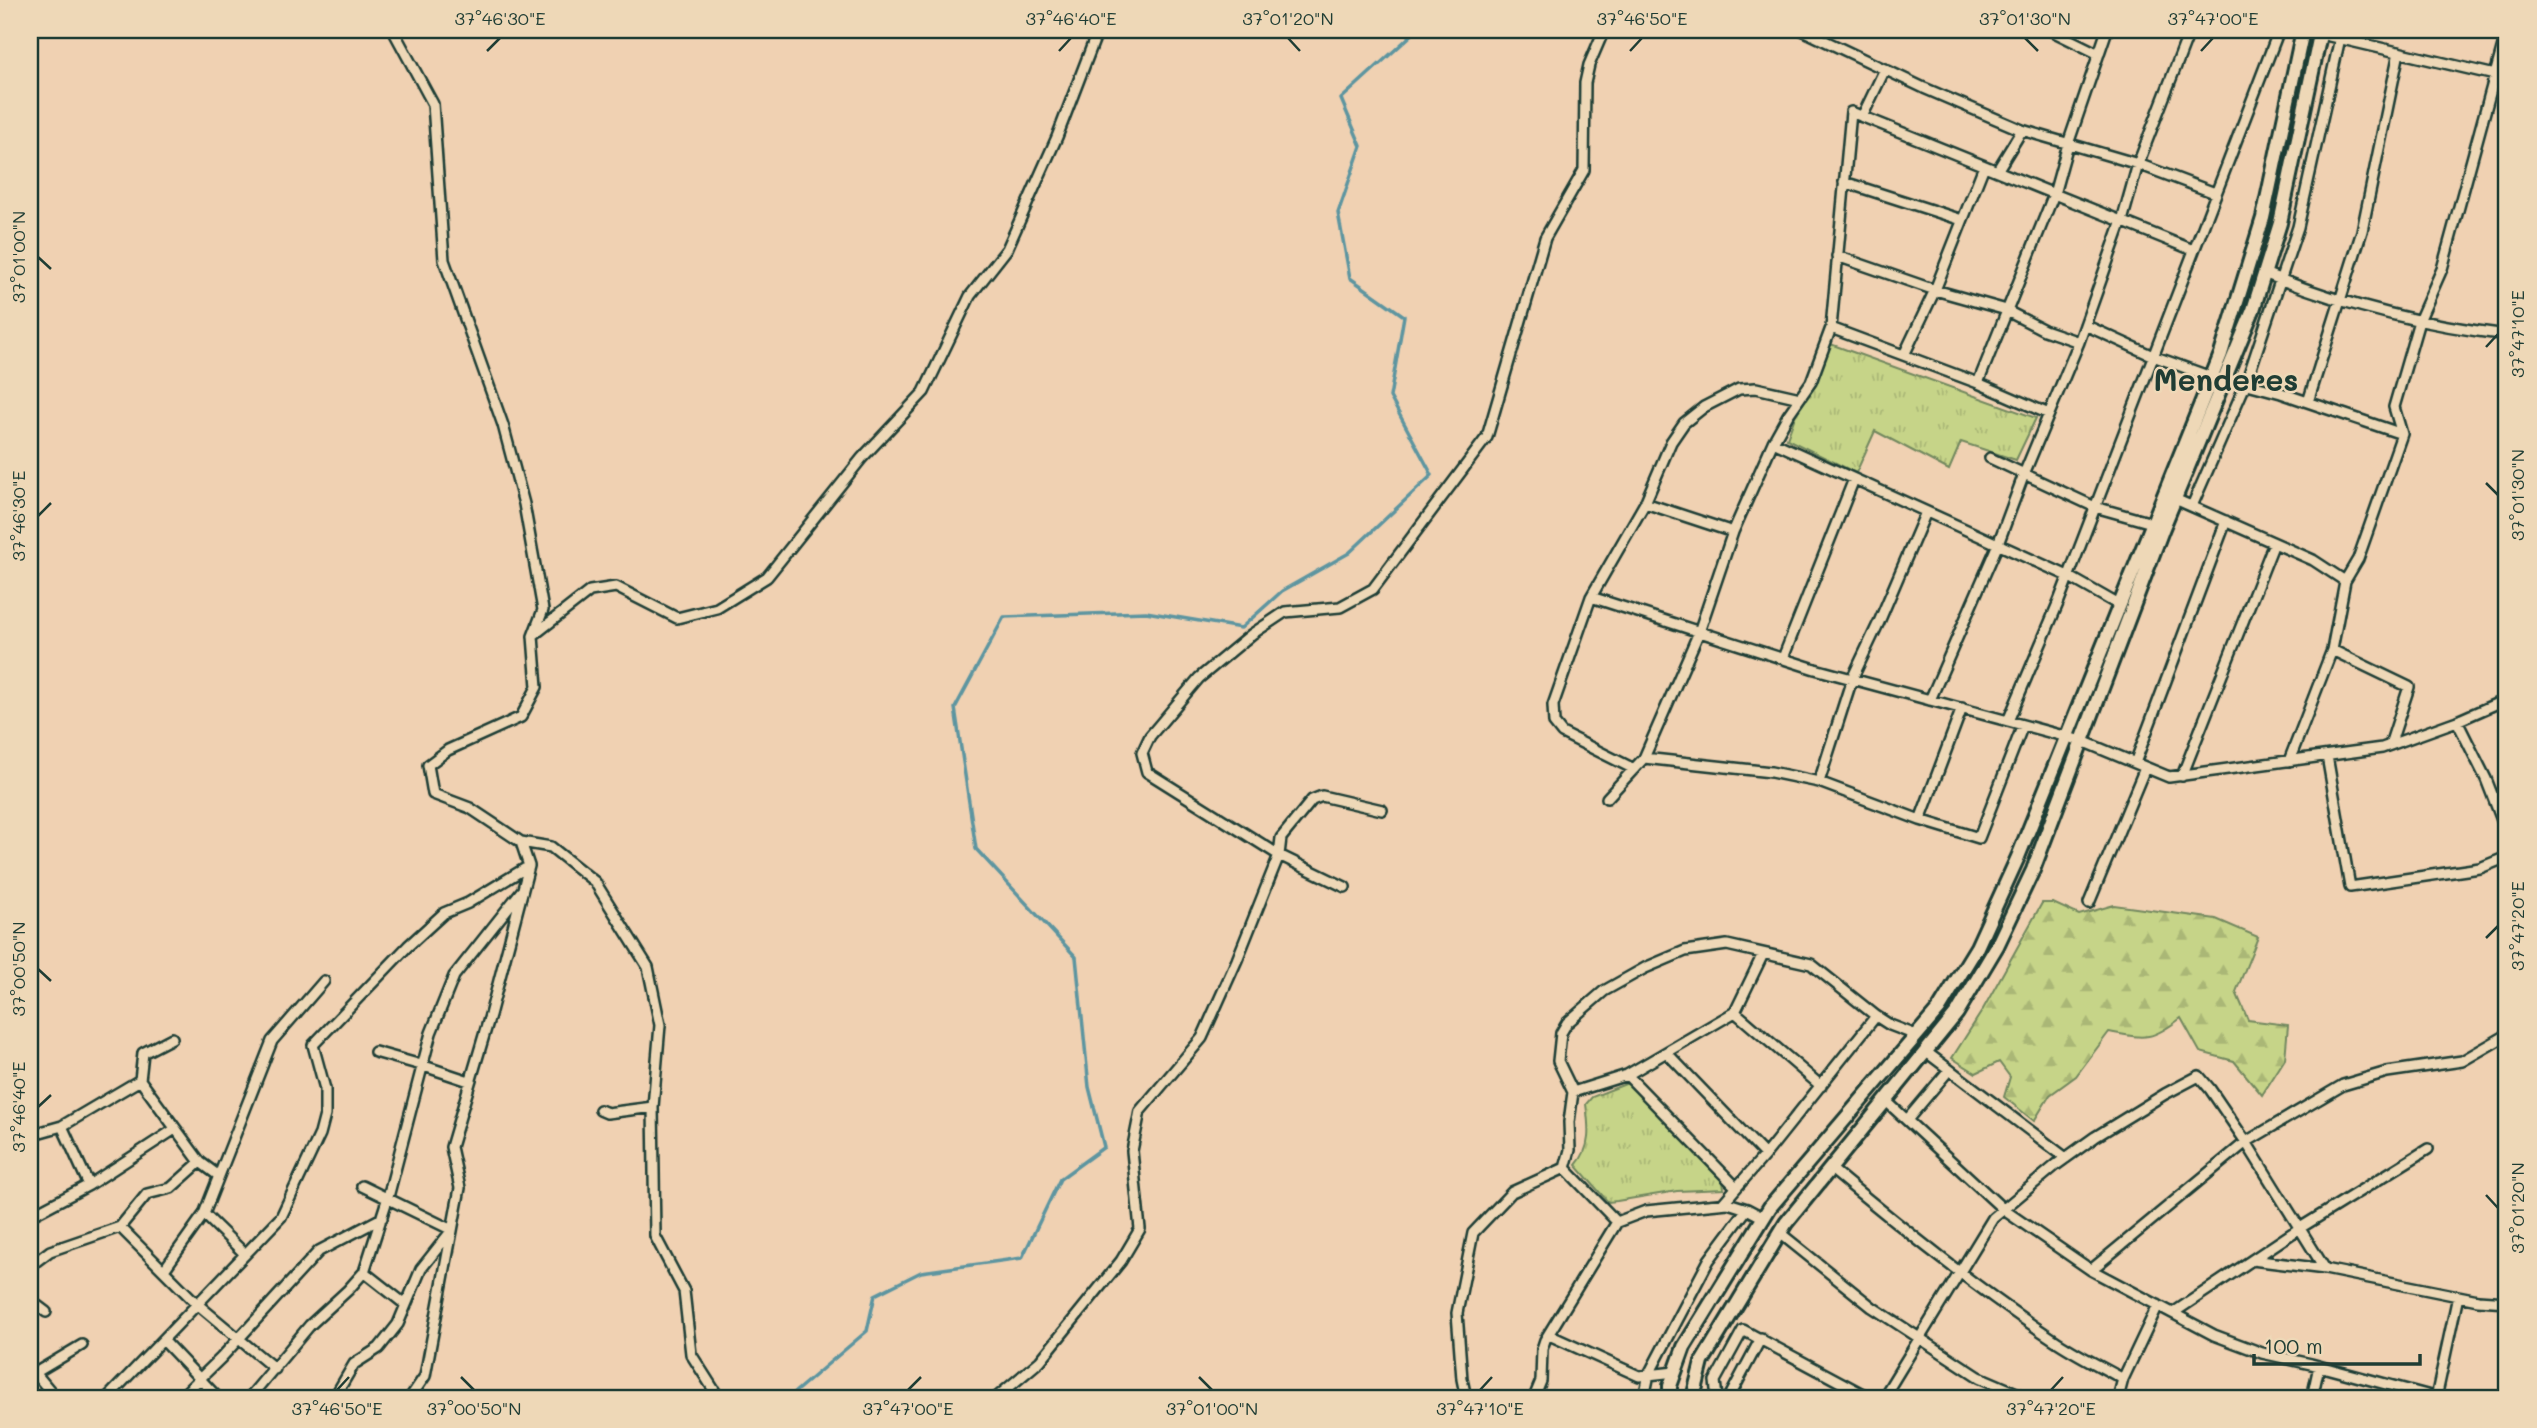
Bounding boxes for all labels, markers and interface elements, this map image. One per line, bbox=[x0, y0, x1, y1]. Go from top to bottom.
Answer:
text: 37°46'30"E bbox=[454, 6, 546, 30]
text: 37°46'40"E bbox=[1025, 6, 1117, 30]
text: 37°01'20"N bbox=[1242, 6, 1334, 30]
text: 37°46'50"E bbox=[1596, 6, 1688, 30]
text: 37°01'30"N bbox=[1979, 6, 2071, 30]
text: 37°47'00"E bbox=[2168, 6, 2258, 30]
text: 37°01'00"N bbox=[6, 211, 30, 303]
text: 37°47'10"E bbox=[2505, 290, 2529, 378]
district label: Menderes bbox=[2154, 359, 2298, 399]
text: 37°01'30"N bbox=[2505, 449, 2529, 541]
text: 37°46'30"E bbox=[6, 470, 30, 562]
text: 37°47'20"E bbox=[2505, 881, 2529, 971]
text: 37°00'50"N bbox=[6, 922, 30, 1016]
text: 37°46'40"E bbox=[6, 1061, 30, 1153]
text: 37°01'20"N bbox=[2505, 1162, 2529, 1254]
scale bar bbox=[2254, 1323, 2420, 1367]
text: 100 m bbox=[2264, 1332, 2323, 1359]
text: 37°46'50"E bbox=[291, 1396, 383, 1420]
text: 37°00'50"N bbox=[427, 1396, 521, 1420]
text: 37°47'00"E bbox=[863, 1396, 953, 1420]
text: 37°01'00"N bbox=[1166, 1396, 1258, 1420]
text: 37°47'10"E bbox=[1436, 1396, 1524, 1420]
text: 37°47'20"E bbox=[2006, 1396, 2096, 1420]

